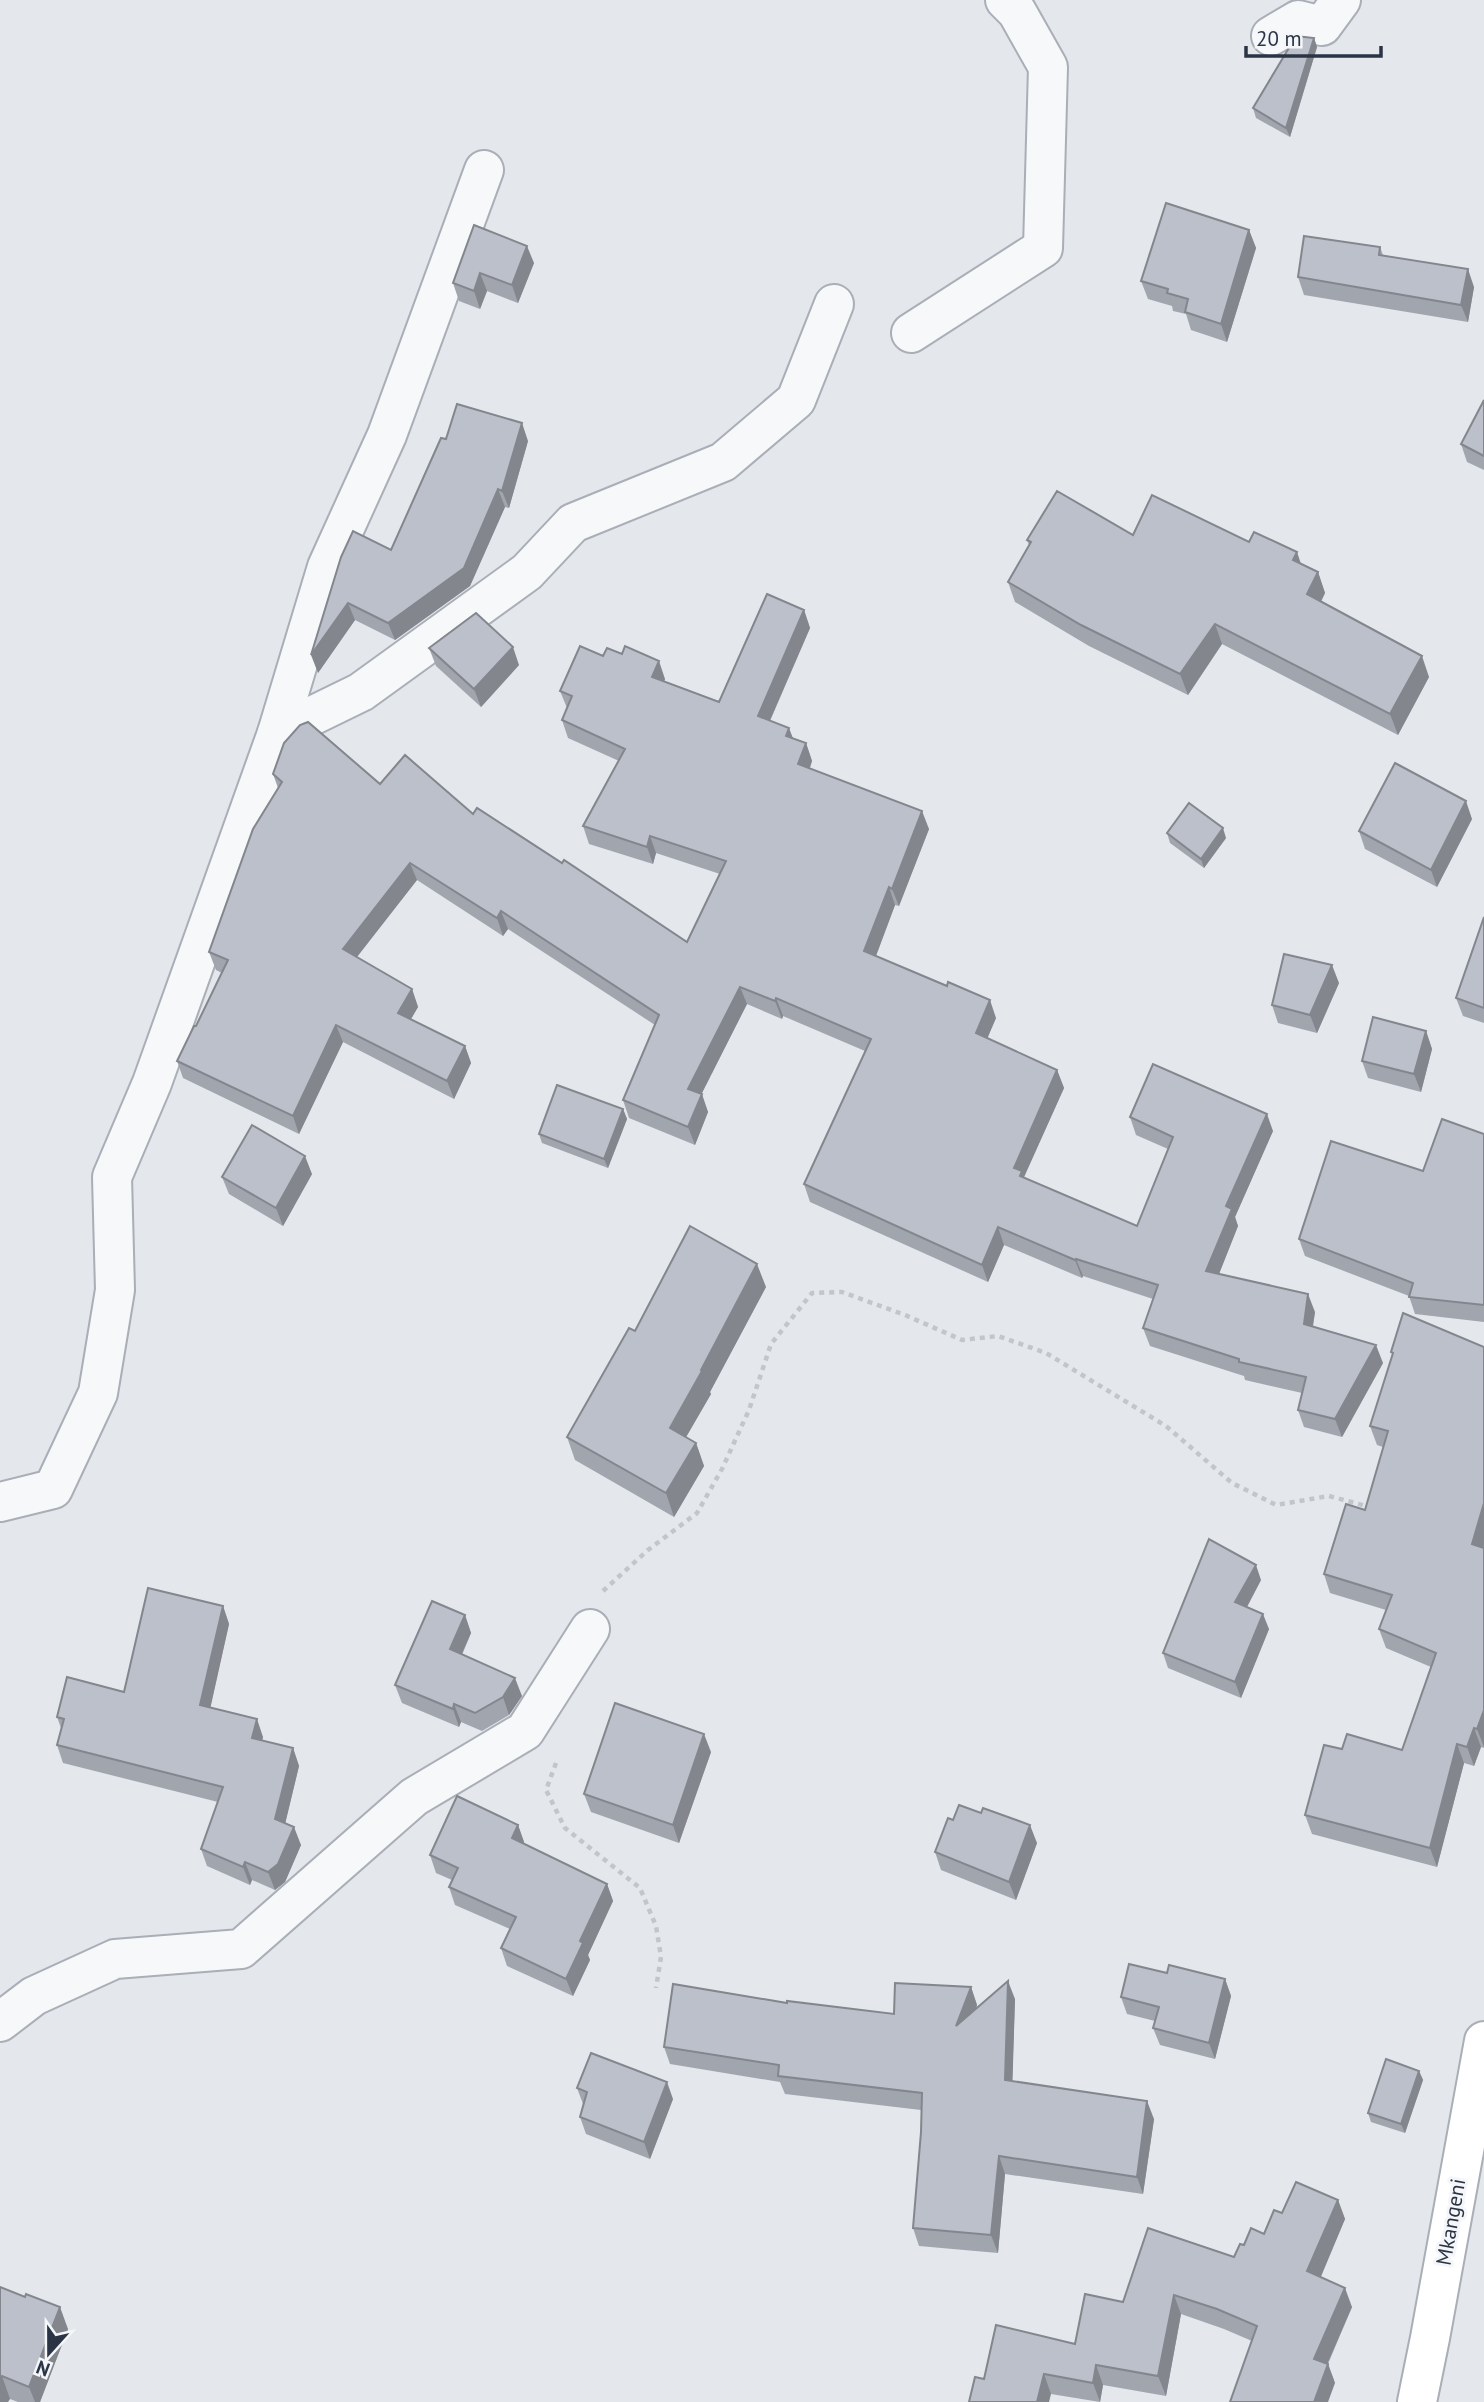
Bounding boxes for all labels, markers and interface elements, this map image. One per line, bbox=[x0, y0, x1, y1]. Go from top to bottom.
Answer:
scale bar bbox=[1246, 14, 1381, 58]
text: 20 m bbox=[1256, 25, 1302, 52]
street label: Mkangeni bbox=[1430, 2176, 1471, 2267]
north arrow bbox=[14, 2318, 84, 2388]
text: N bbox=[33, 2355, 53, 2382]

